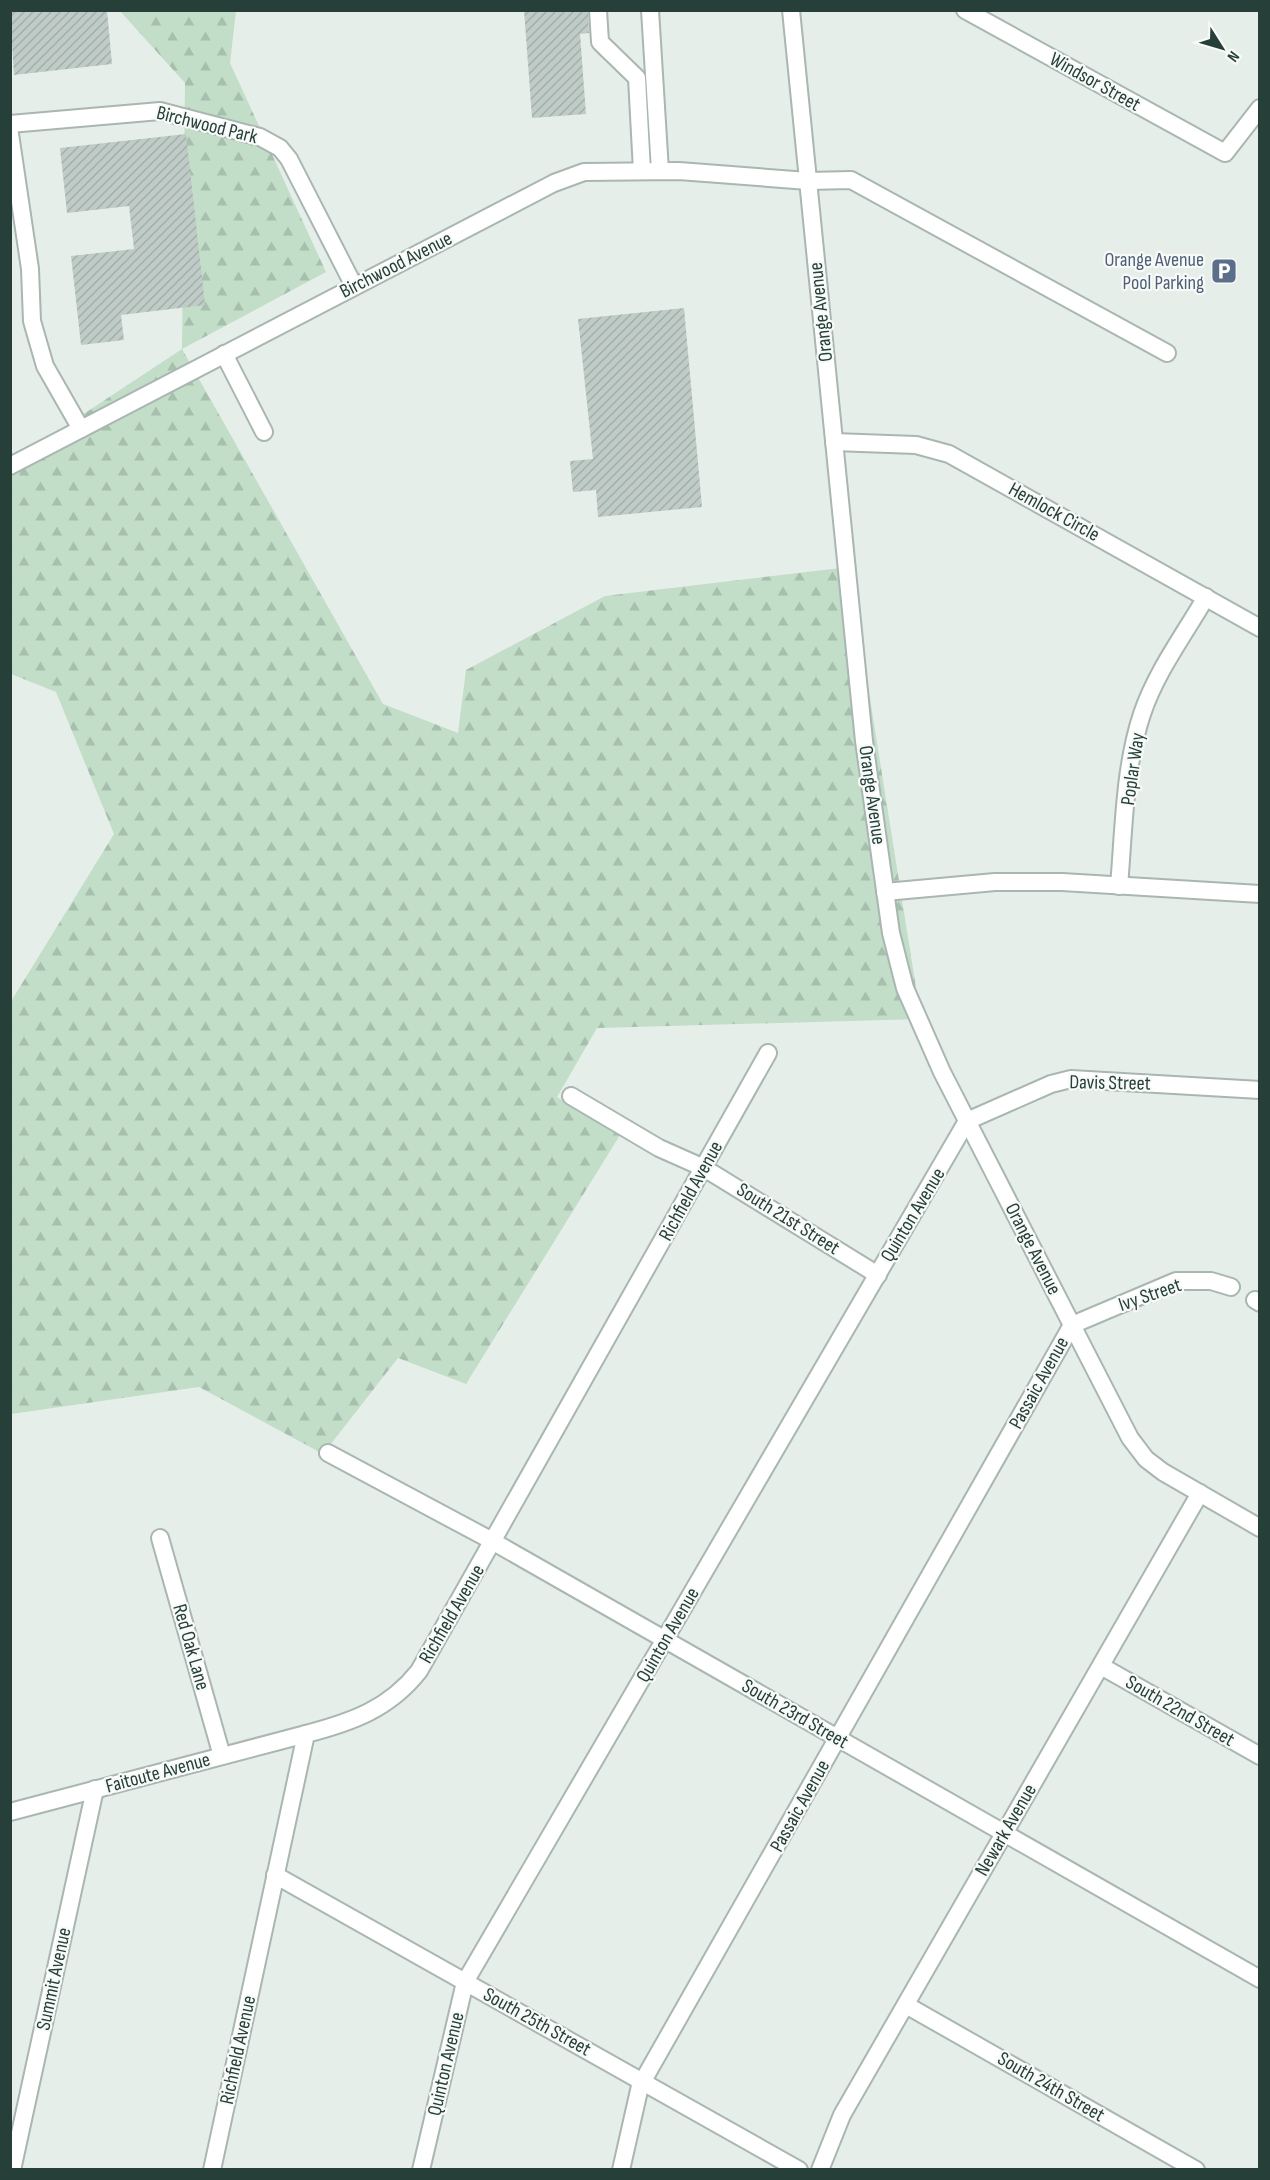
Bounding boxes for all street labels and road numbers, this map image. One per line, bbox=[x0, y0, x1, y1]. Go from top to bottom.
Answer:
street label: Windsor Street bbox=[1045, 47, 1145, 117]
street label: Birchwood Park bbox=[154, 101, 260, 149]
street label: Birchwood Avenue bbox=[336, 226, 456, 304]
street label: Orange Avenue bbox=[804, 261, 838, 363]
street label: Hemlock Circle bbox=[1004, 477, 1104, 547]
street label: Poplar Way bbox=[1116, 731, 1150, 807]
street label: Orange Avenue bbox=[853, 744, 891, 846]
street label: Davis Street bbox=[1069, 1070, 1151, 1096]
street label: Richfield Avenue bbox=[654, 1137, 728, 1245]
street label: Quinton Avenue bbox=[876, 1164, 950, 1266]
street label: South 21st Street bbox=[732, 1178, 844, 1260]
street label: Orange Avenue bbox=[1000, 1199, 1066, 1299]
street label: Ivy Street bbox=[1115, 1273, 1185, 1317]
street label: Passaic Avenue bbox=[1004, 1333, 1074, 1433]
street label: Richfield Avenue bbox=[414, 1560, 490, 1668]
street label: Quinton Avenue bbox=[631, 1583, 705, 1687]
street label: Red Oak Lane bbox=[167, 1601, 215, 1693]
street label: South 22nd Street bbox=[1121, 1670, 1239, 1752]
street label: South 23rd Street bbox=[738, 1674, 852, 1754]
street label: Faitoute Avenue bbox=[103, 1748, 213, 1798]
street label: Passaic Avenue bbox=[765, 1756, 835, 1856]
street label: Newark Avenue bbox=[970, 1780, 1042, 1880]
street label: Summit Avenue bbox=[31, 1925, 77, 2033]
street label: South 25th Street bbox=[479, 1983, 595, 2061]
street label: Richfield Avenue bbox=[215, 1993, 261, 2107]
street label: Quinton Avenue bbox=[422, 2010, 470, 2118]
street label: South 24th Street bbox=[993, 2047, 1109, 2127]

